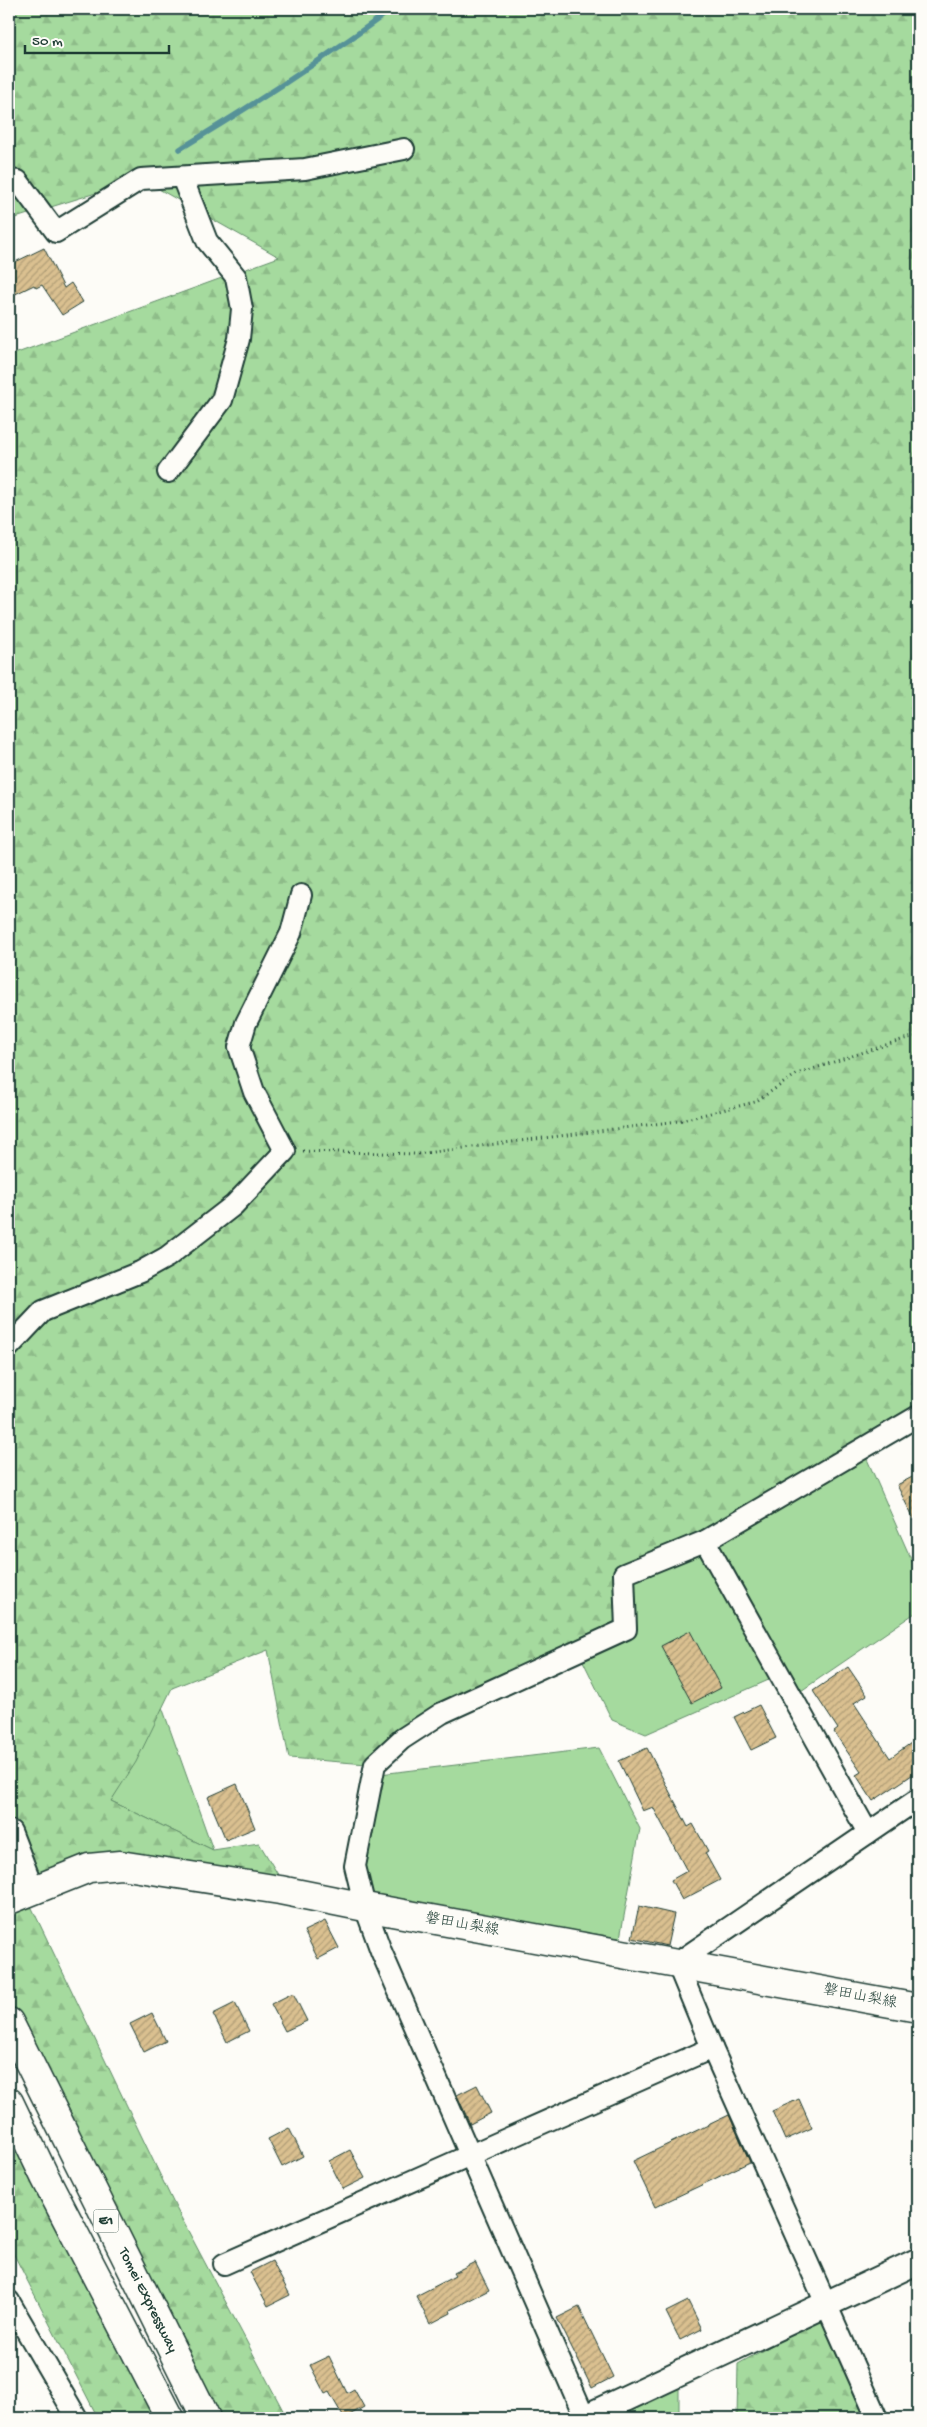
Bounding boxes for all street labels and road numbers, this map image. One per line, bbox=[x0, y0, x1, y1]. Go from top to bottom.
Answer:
street label: 磐田山梨線 bbox=[423, 1909, 501, 1940]
street label: 磐田山梨線 bbox=[821, 1980, 899, 2013]
road number: E1 bbox=[94, 2210, 118, 2232]
street label: Tomei Expressway bbox=[113, 2244, 181, 2356]

